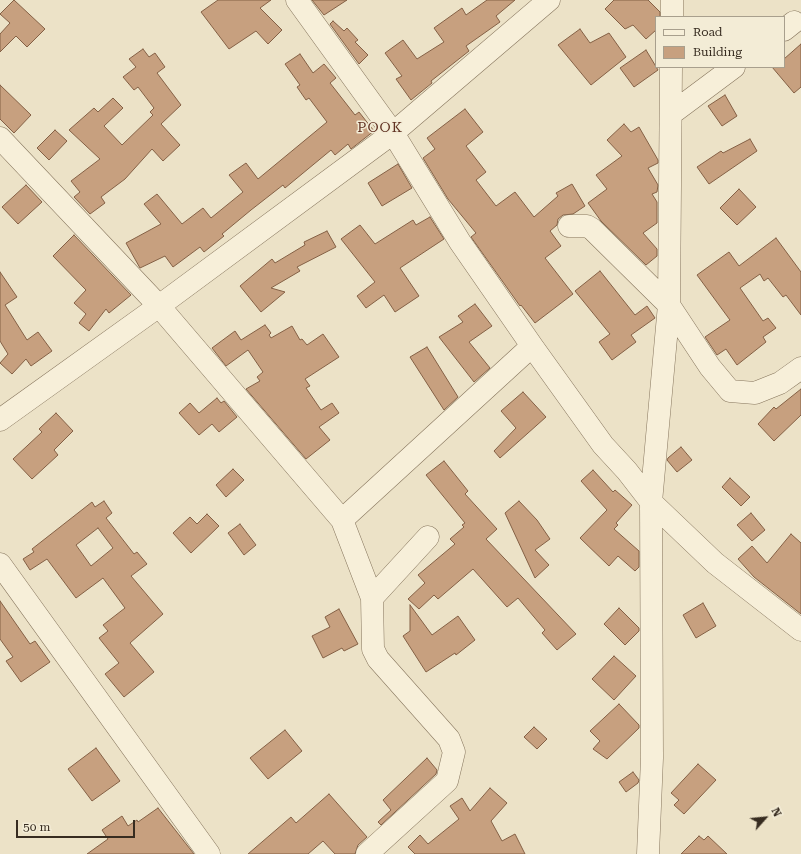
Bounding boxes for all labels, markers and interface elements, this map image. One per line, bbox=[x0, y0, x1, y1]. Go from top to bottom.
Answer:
legend bbox=[655, 16, 785, 68]
text: Road bbox=[693, 25, 722, 39]
text: Building bbox=[693, 45, 742, 59]
district label: POOK bbox=[357, 120, 403, 136]
north arrow bbox=[745, 798, 785, 838]
text: N bbox=[768, 806, 784, 819]
scale bar bbox=[18, 812, 137, 838]
text: 50 m bbox=[23, 820, 50, 834]

